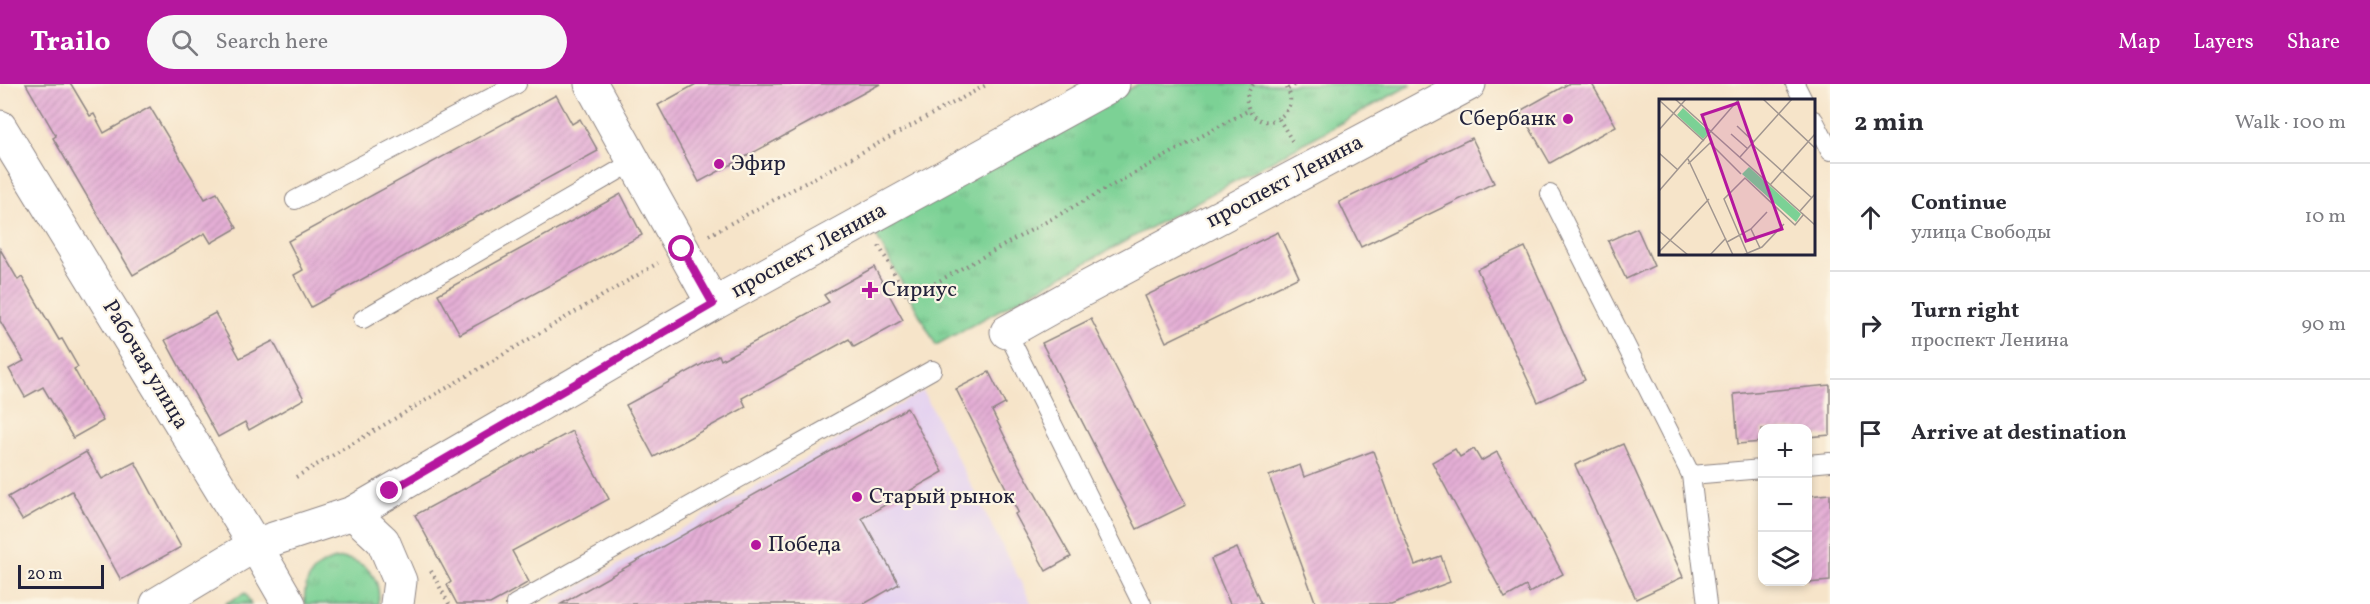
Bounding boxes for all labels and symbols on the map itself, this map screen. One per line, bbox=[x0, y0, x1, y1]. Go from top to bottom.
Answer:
inset map bbox=[1659, 99, 1815, 255]
place label: Сбербанк bbox=[1459, 104, 1556, 135]
marker: Сбербанк bbox=[1561, 112, 1575, 126]
street label: проспект Ленина bbox=[1201, 128, 1369, 236]
place label: Эфир bbox=[731, 149, 786, 180]
marker: Эфир bbox=[712, 157, 726, 171]
street label: проспект Ленина bbox=[725, 195, 893, 307]
route start bbox=[668, 235, 694, 261]
place label: Сириус bbox=[882, 275, 957, 306]
marker: Сириус bbox=[863, 283, 877, 297]
street label: Рабочая улица bbox=[94, 294, 196, 436]
route end bbox=[376, 477, 402, 503]
place label: Старый рынок bbox=[869, 482, 1015, 513]
marker: Старый рынок bbox=[850, 490, 864, 504]
place label: Победа bbox=[768, 530, 842, 561]
marker: Победа bbox=[749, 538, 763, 552]
scale bar bbox=[18, 562, 104, 590]

